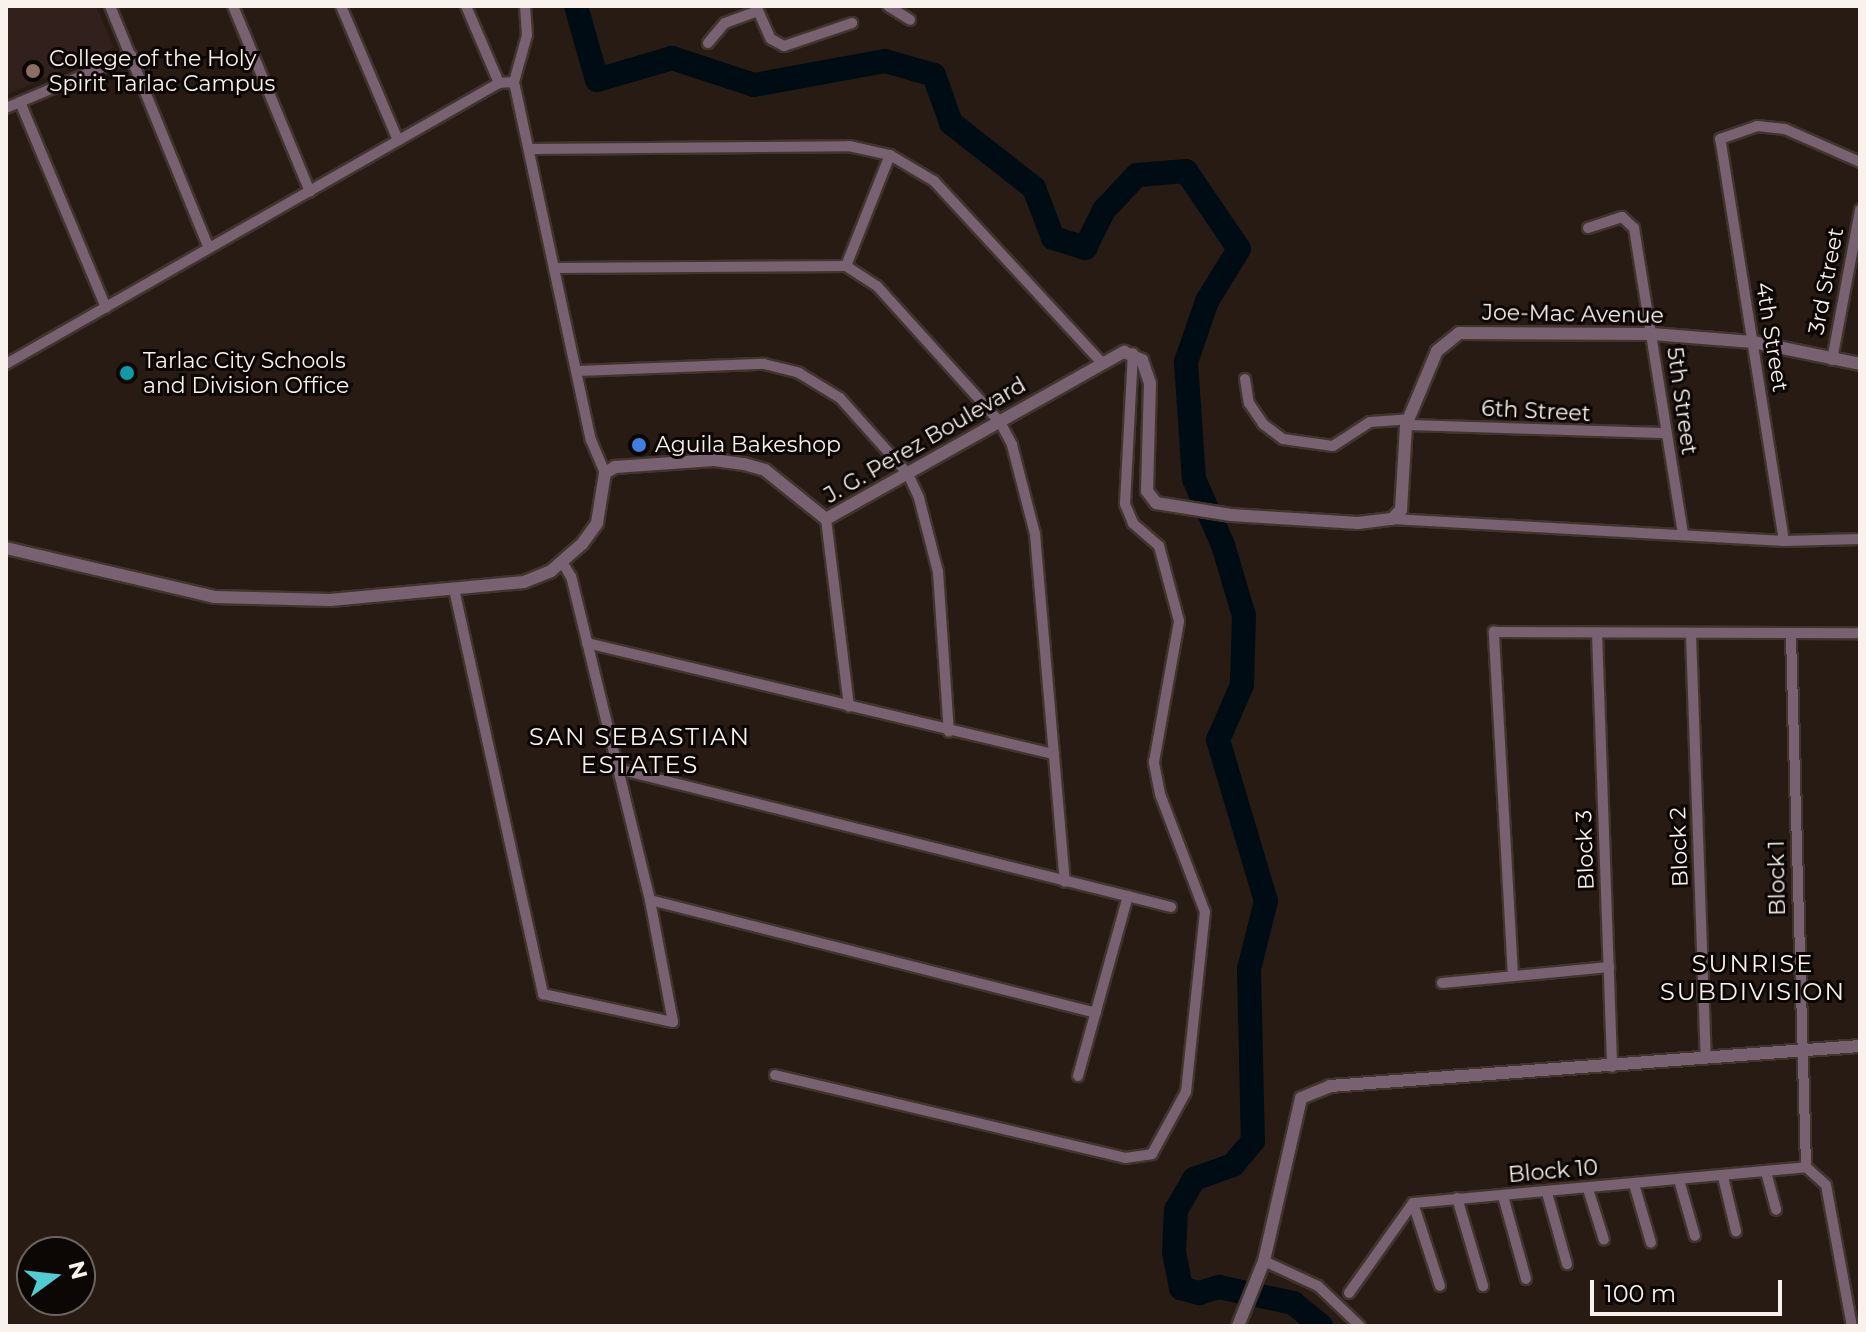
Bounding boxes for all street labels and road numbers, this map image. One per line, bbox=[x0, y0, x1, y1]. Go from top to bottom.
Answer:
street label: 3rd Street bbox=[1803, 225, 1849, 337]
street label: 4th Street bbox=[1750, 280, 1794, 394]
street label: Joe-Mac Avenue bbox=[1482, 299, 1664, 329]
street label: 5th Street bbox=[1661, 345, 1703, 457]
street label: J. G. Perez Boulevard bbox=[819, 371, 1031, 509]
street label: 6th Street bbox=[1481, 395, 1591, 427]
street label: Block 2 bbox=[1664, 807, 1694, 887]
street label: Block 3 bbox=[1570, 810, 1600, 890]
street label: Block 1 bbox=[1763, 840, 1791, 916]
street label: Block 10 bbox=[1507, 1154, 1599, 1188]

